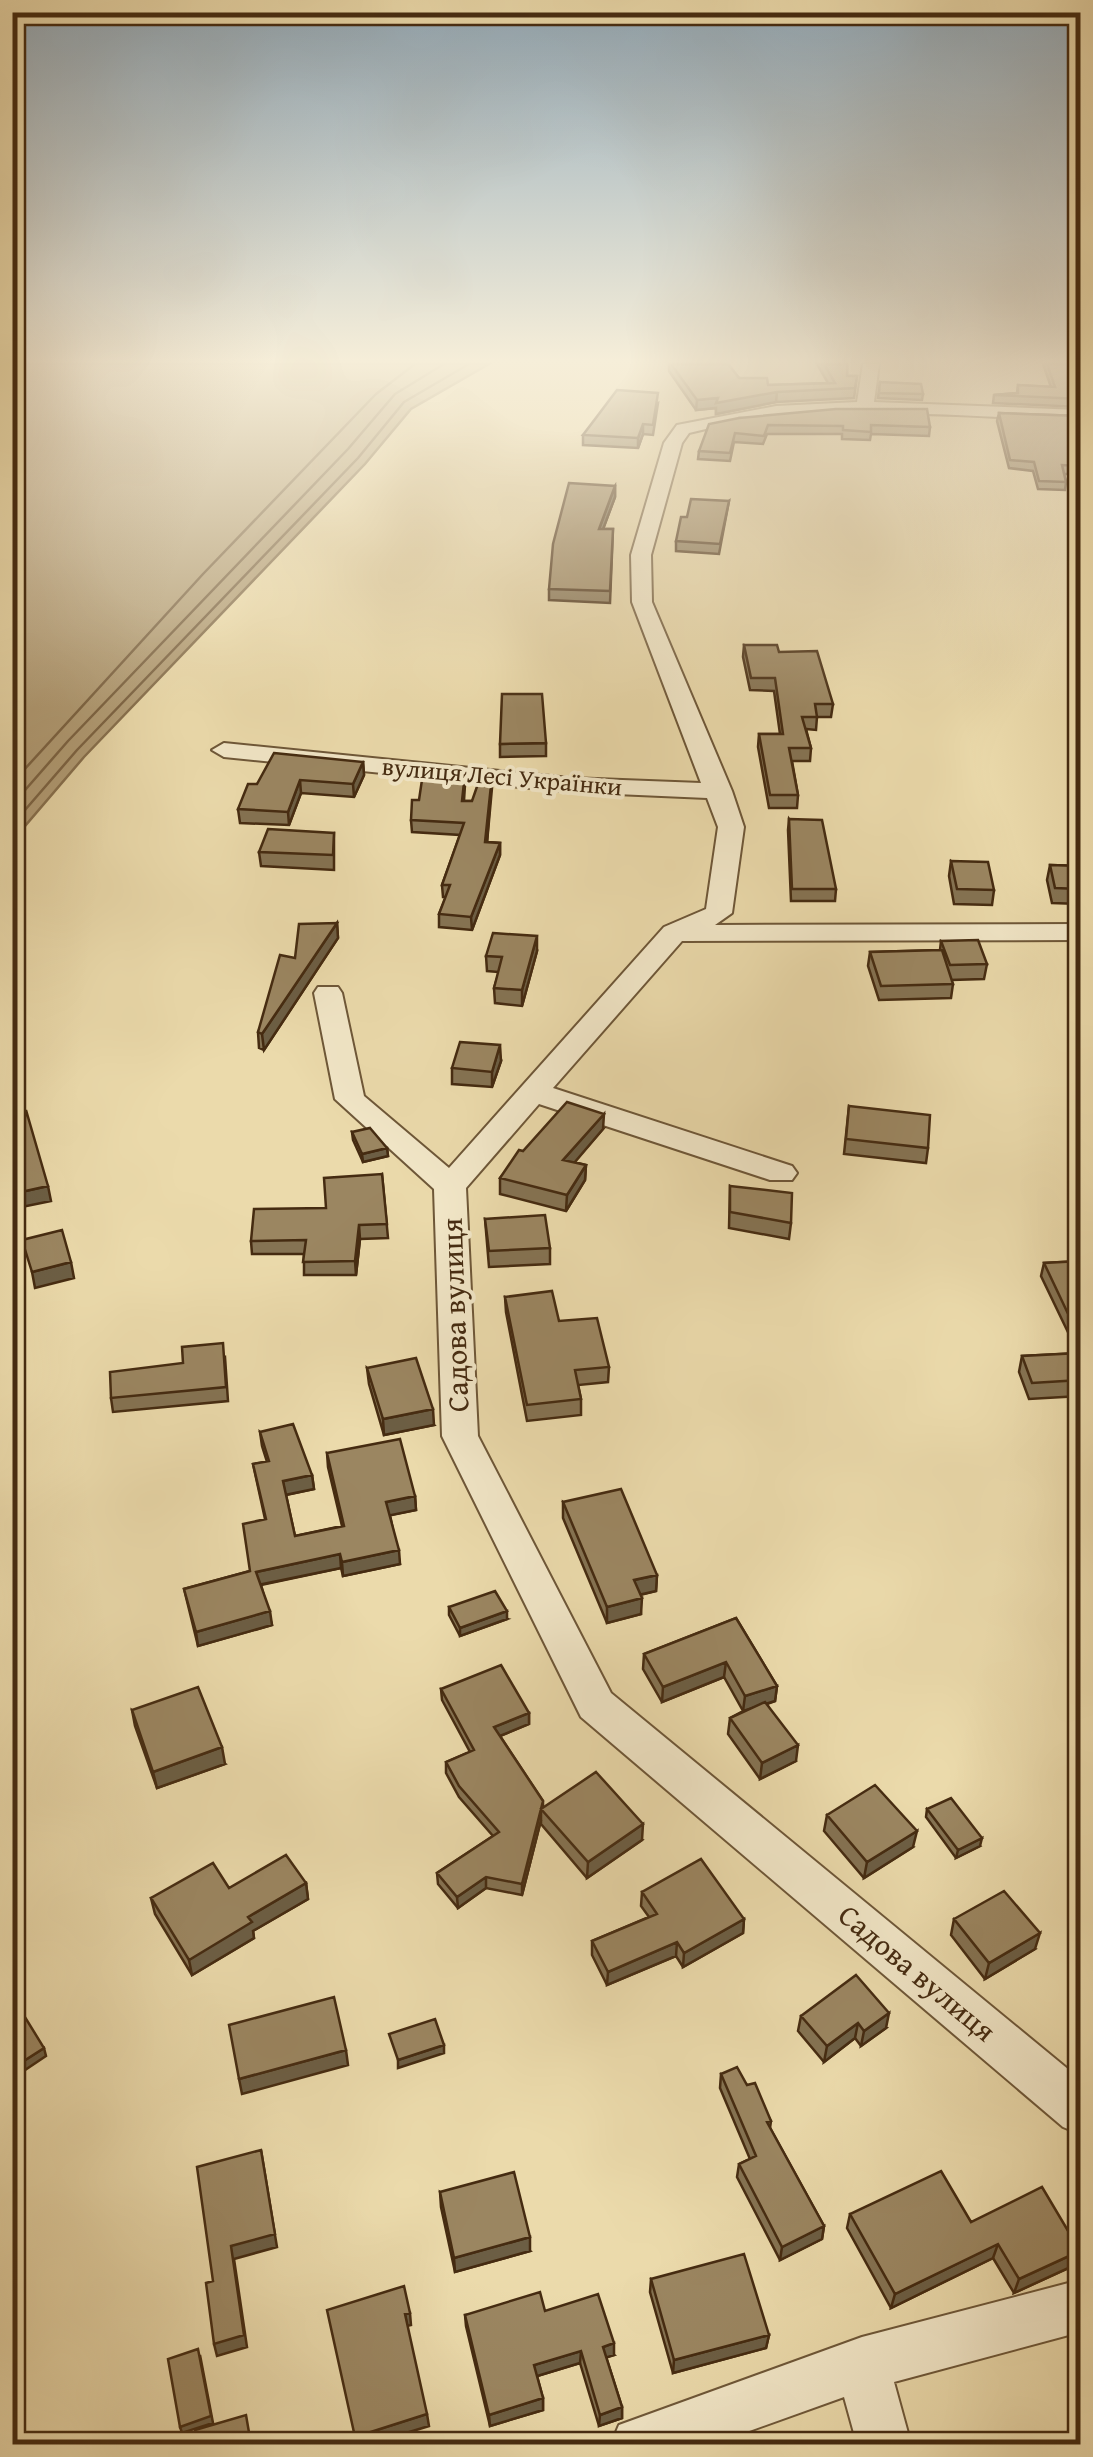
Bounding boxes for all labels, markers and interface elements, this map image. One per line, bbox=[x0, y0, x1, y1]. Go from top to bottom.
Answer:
street label: вулиця Лесі Українки bbox=[380, 748, 624, 804]
street label: Садова вулиця bbox=[429, 1217, 479, 1413]
street label: Садова вулиця bbox=[829, 1893, 1006, 2052]

